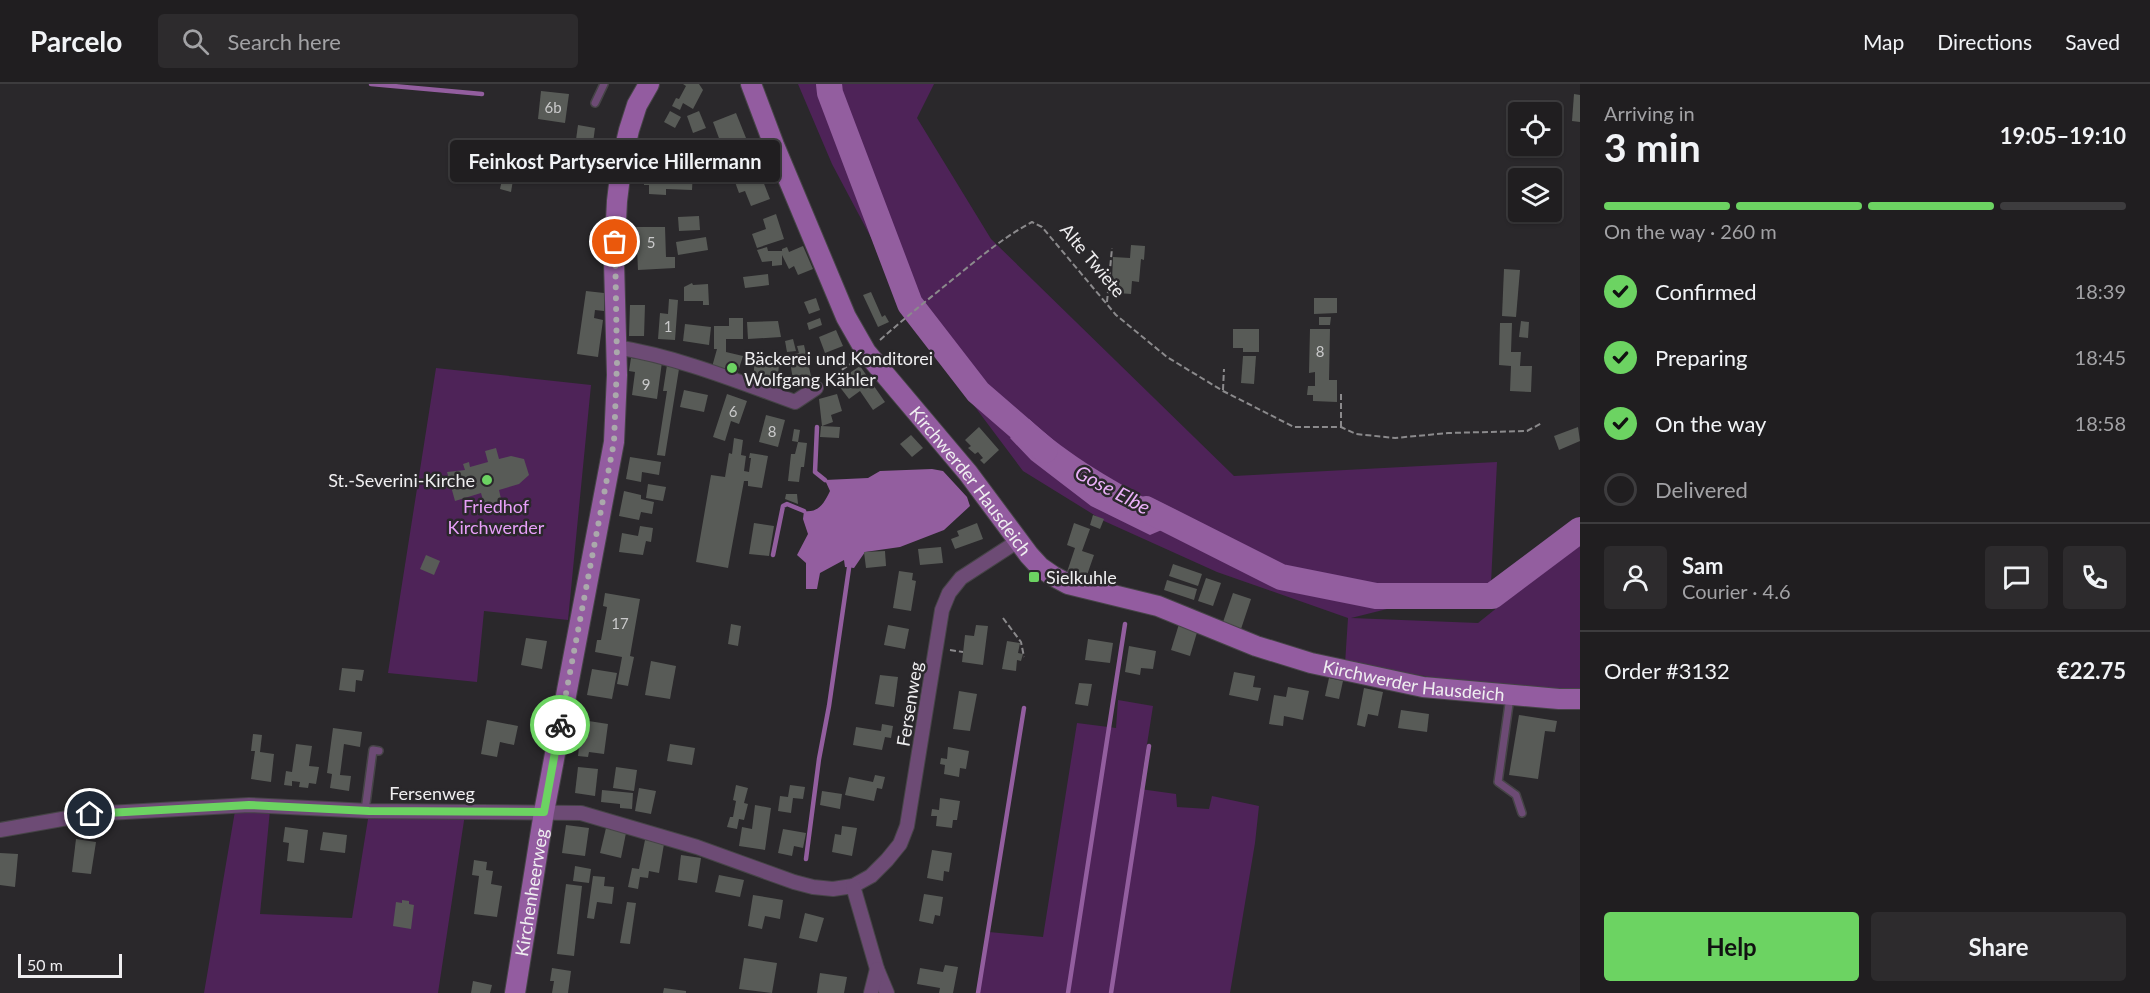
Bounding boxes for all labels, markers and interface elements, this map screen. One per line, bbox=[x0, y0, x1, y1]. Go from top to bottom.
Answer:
search box bbox=[158, 14, 578, 68]
text: Parcelo bbox=[30, 24, 122, 58]
icon: search bbox=[179, 25, 212, 58]
text: Search here bbox=[227, 28, 341, 55]
text: Map bbox=[1863, 29, 1904, 54]
text: Directions bbox=[1937, 29, 2032, 54]
text: Saved bbox=[2065, 29, 2120, 54]
house number: 6b bbox=[544, 98, 562, 116]
text: Arriving in bbox=[1604, 101, 1695, 125]
map controls bbox=[1508, 102, 1562, 222]
button: locate bbox=[1508, 102, 1562, 156]
text: 19:05–19:10 bbox=[2000, 122, 2126, 149]
text: 3 min bbox=[1604, 124, 1701, 170]
callout: Feinkost Partyservice Hillermann bbox=[450, 140, 780, 182]
text: Feinkost Partyservice Hillermann bbox=[468, 149, 762, 173]
button: layers bbox=[1508, 168, 1562, 222]
pin bbox=[589, 216, 640, 267]
street label: Alte Twiete bbox=[1056, 219, 1130, 301]
text: On the way · 260 m bbox=[1604, 219, 1777, 243]
icon: bag bbox=[598, 225, 631, 258]
house number: 5 bbox=[647, 233, 655, 251]
icon: check bbox=[1604, 275, 1637, 308]
text: Confirmed bbox=[1655, 278, 1757, 305]
text: 18:39 bbox=[2075, 279, 2126, 303]
house number: 1 bbox=[664, 317, 672, 335]
icon: check bbox=[1604, 341, 1637, 374]
house number: 8 bbox=[1316, 342, 1324, 360]
text: Preparing bbox=[1655, 344, 1747, 371]
text: 18:45 bbox=[2075, 345, 2126, 369]
place label: Bäckerei und Konditorei Wolfgang Kähler bbox=[744, 347, 933, 390]
marker: Bäckerei und Konditorei Wolfgang Kähler bbox=[725, 361, 739, 375]
house number: 9 bbox=[642, 375, 650, 393]
street label: Kirchwerder Hausdeich bbox=[905, 401, 1036, 560]
house number: 6 bbox=[729, 402, 738, 420]
icon: check bbox=[1604, 407, 1637, 440]
text: On the way bbox=[1655, 410, 1766, 437]
text: 18:58 bbox=[2075, 411, 2126, 435]
house number: 8 bbox=[768, 422, 776, 440]
water label: Gose Elbe bbox=[1071, 459, 1155, 519]
place label: St.-Severini-Kirche bbox=[328, 469, 475, 491]
marker: St.-Severini-Kirche bbox=[480, 473, 494, 487]
text: Delivered bbox=[1655, 476, 1748, 503]
park label: Friedhof Kirchwerder bbox=[448, 495, 545, 538]
button: person bbox=[1604, 546, 1667, 609]
button: chat bbox=[1985, 546, 2048, 609]
button: phone bbox=[2063, 546, 2126, 609]
text: Sam bbox=[1682, 552, 1724, 579]
place label: Sielkuhle bbox=[1046, 566, 1117, 588]
marker: Sielkuhle bbox=[1027, 570, 1041, 584]
text: Courier · 4.6 bbox=[1682, 579, 1791, 603]
house number: 17 bbox=[611, 614, 629, 632]
street label: Kirchwerder Hausdeich bbox=[1321, 655, 1506, 705]
text: Order #3132 bbox=[1604, 657, 1730, 684]
text: €22.75 bbox=[2057, 657, 2126, 684]
street label: Fersenweg bbox=[891, 660, 927, 748]
courier bbox=[530, 695, 590, 755]
icon: bike bbox=[544, 709, 577, 742]
street label: Fersenweg bbox=[389, 782, 475, 804]
pin bbox=[64, 788, 115, 839]
icon: home bbox=[73, 797, 106, 830]
street label: Kirchenheerweg bbox=[510, 827, 552, 958]
button: Help bbox=[1604, 912, 1859, 981]
button: Share bbox=[1871, 912, 2126, 981]
scale bar bbox=[18, 951, 122, 978]
text: 50 m bbox=[27, 955, 63, 974]

